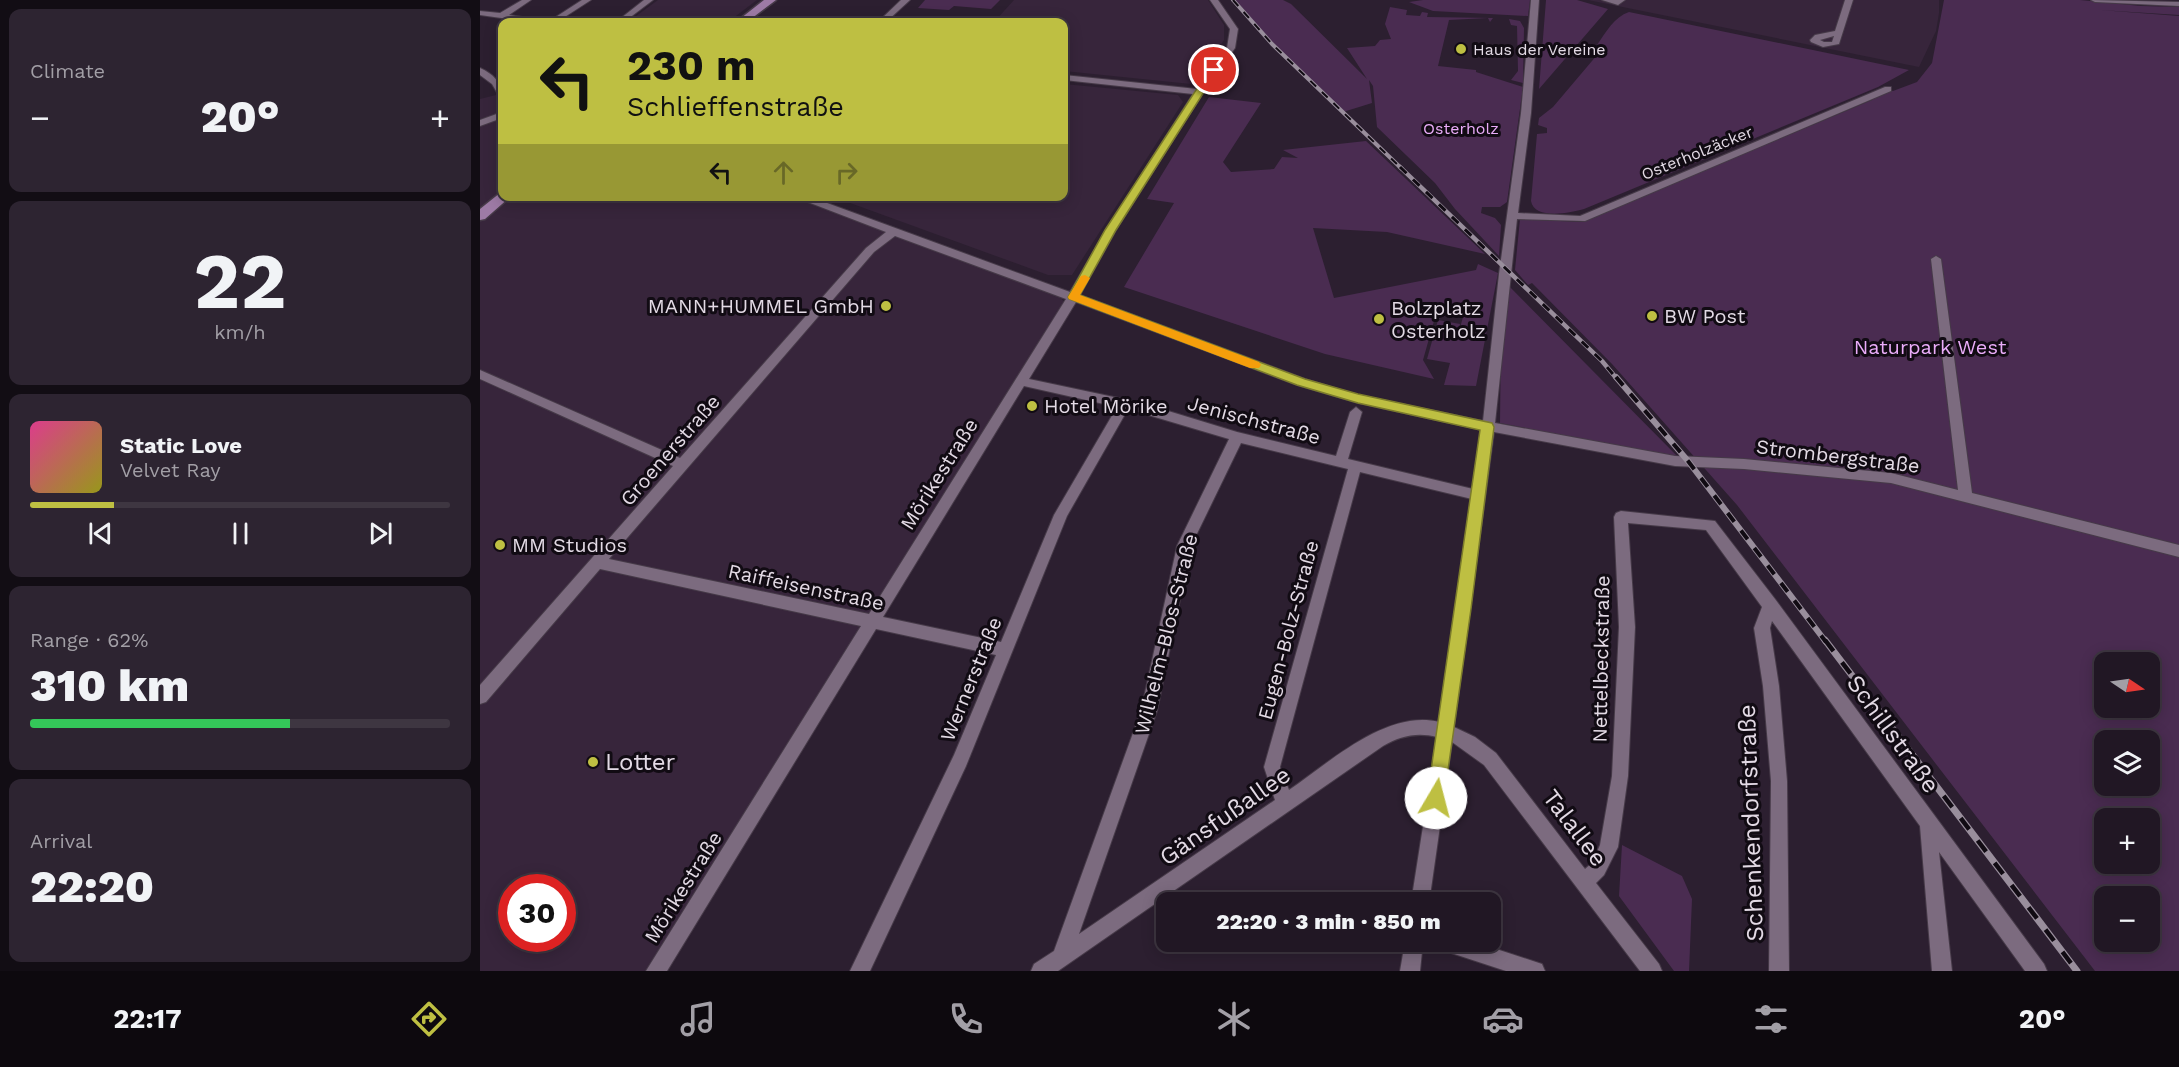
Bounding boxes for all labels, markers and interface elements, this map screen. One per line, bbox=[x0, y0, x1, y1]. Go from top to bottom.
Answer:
place label: Haus der Vereine bbox=[1473, 40, 1606, 59]
text: 230 m bbox=[627, 41, 756, 90]
icon: left bbox=[528, 42, 606, 120]
marker: Haus der Vereine bbox=[1454, 42, 1468, 56]
pin bbox=[1188, 44, 1239, 95]
icon: arrive bbox=[1197, 53, 1230, 86]
text: Climate bbox=[30, 59, 105, 83]
text: 20° bbox=[200, 90, 280, 143]
text: Schlieffenstraße bbox=[627, 91, 844, 123]
text: − bbox=[30, 98, 50, 137]
text: + bbox=[430, 98, 450, 137]
park label: Osterholz bbox=[1423, 119, 1499, 138]
street label: Osterholzäcker bbox=[1639, 122, 1756, 184]
icon: left bbox=[704, 156, 737, 189]
icon: ahead bbox=[767, 156, 800, 189]
icon: right bbox=[830, 156, 863, 189]
text: 22 bbox=[194, 235, 286, 327]
place label: MANN+HUMMEL GmbH bbox=[648, 294, 874, 318]
place label: Bolzplatz Osterholz bbox=[1391, 296, 1486, 343]
marker: MANN+HUMMEL GmbH bbox=[879, 299, 893, 313]
place label: BW Post bbox=[1664, 304, 1746, 328]
marker: BW Post bbox=[1645, 309, 1659, 323]
marker: Bolzplatz Osterholz bbox=[1372, 312, 1386, 326]
text: km/h bbox=[214, 320, 266, 344]
park label: Naturpark West bbox=[1854, 335, 2007, 359]
street label: Groenerstraße bbox=[615, 389, 725, 511]
street label: Jenischstraße bbox=[1185, 391, 1323, 449]
place label: Hotel Mörike bbox=[1044, 394, 1167, 418]
marker: Hotel Mörike bbox=[1025, 399, 1039, 413]
street label: Mörikestraße bbox=[895, 414, 983, 534]
text: Static Love bbox=[120, 433, 242, 458]
street label: Strombergstraße bbox=[1755, 434, 1921, 478]
text: Velvet Ray bbox=[120, 458, 221, 482]
icon: previous bbox=[84, 517, 117, 550]
icon: pause bbox=[224, 517, 257, 550]
icon: next bbox=[364, 517, 397, 550]
street label: Wilhelm-Blos-Straße bbox=[1129, 531, 1203, 737]
place label: MM Studios bbox=[512, 533, 627, 557]
marker: MM Studios bbox=[493, 538, 507, 552]
street label: Eugen-Bolz-Straße bbox=[1253, 538, 1323, 722]
street label: Raiffeisenstraße bbox=[726, 559, 886, 615]
street label: Nettelbeckstraße bbox=[1588, 575, 1614, 743]
street label: Wernerstraße bbox=[935, 613, 1007, 745]
text: Range · 62% bbox=[30, 628, 148, 652]
north arrow bbox=[2094, 652, 2160, 718]
map controls bbox=[2094, 652, 2160, 952]
text: 310 km bbox=[30, 659, 189, 712]
street label: Schillstraße bbox=[1841, 669, 1945, 799]
street label: Schenkendorfstraße bbox=[1733, 704, 1769, 942]
button: layers bbox=[2094, 730, 2160, 796]
place label: Lotter bbox=[605, 748, 676, 776]
marker: Lotter bbox=[586, 755, 600, 769]
street label: Gänsfußallee bbox=[1154, 761, 1296, 871]
position arrow bbox=[1404, 766, 1468, 830]
street label: Talallee bbox=[1537, 784, 1613, 872]
button: + bbox=[2094, 808, 2160, 874]
street label: Mörikestraße bbox=[639, 827, 727, 947]
text: Arrival bbox=[30, 829, 92, 853]
text: 22:20 bbox=[30, 860, 154, 913]
speed limit sign: 30 bbox=[498, 874, 576, 952]
button: − bbox=[2094, 886, 2160, 952]
text: 22:20 · 3 min · 850 m bbox=[1216, 909, 1441, 934]
icon: directions bbox=[408, 998, 450, 1040]
icon: music bbox=[677, 998, 719, 1040]
icon: phone bbox=[945, 998, 987, 1040]
icon: climate bbox=[1213, 998, 1255, 1040]
icon: car bbox=[1482, 998, 1524, 1040]
icon: filters bbox=[1750, 998, 1792, 1040]
text: 22:17 bbox=[113, 1003, 182, 1035]
text: 20° bbox=[2019, 1003, 2066, 1035]

